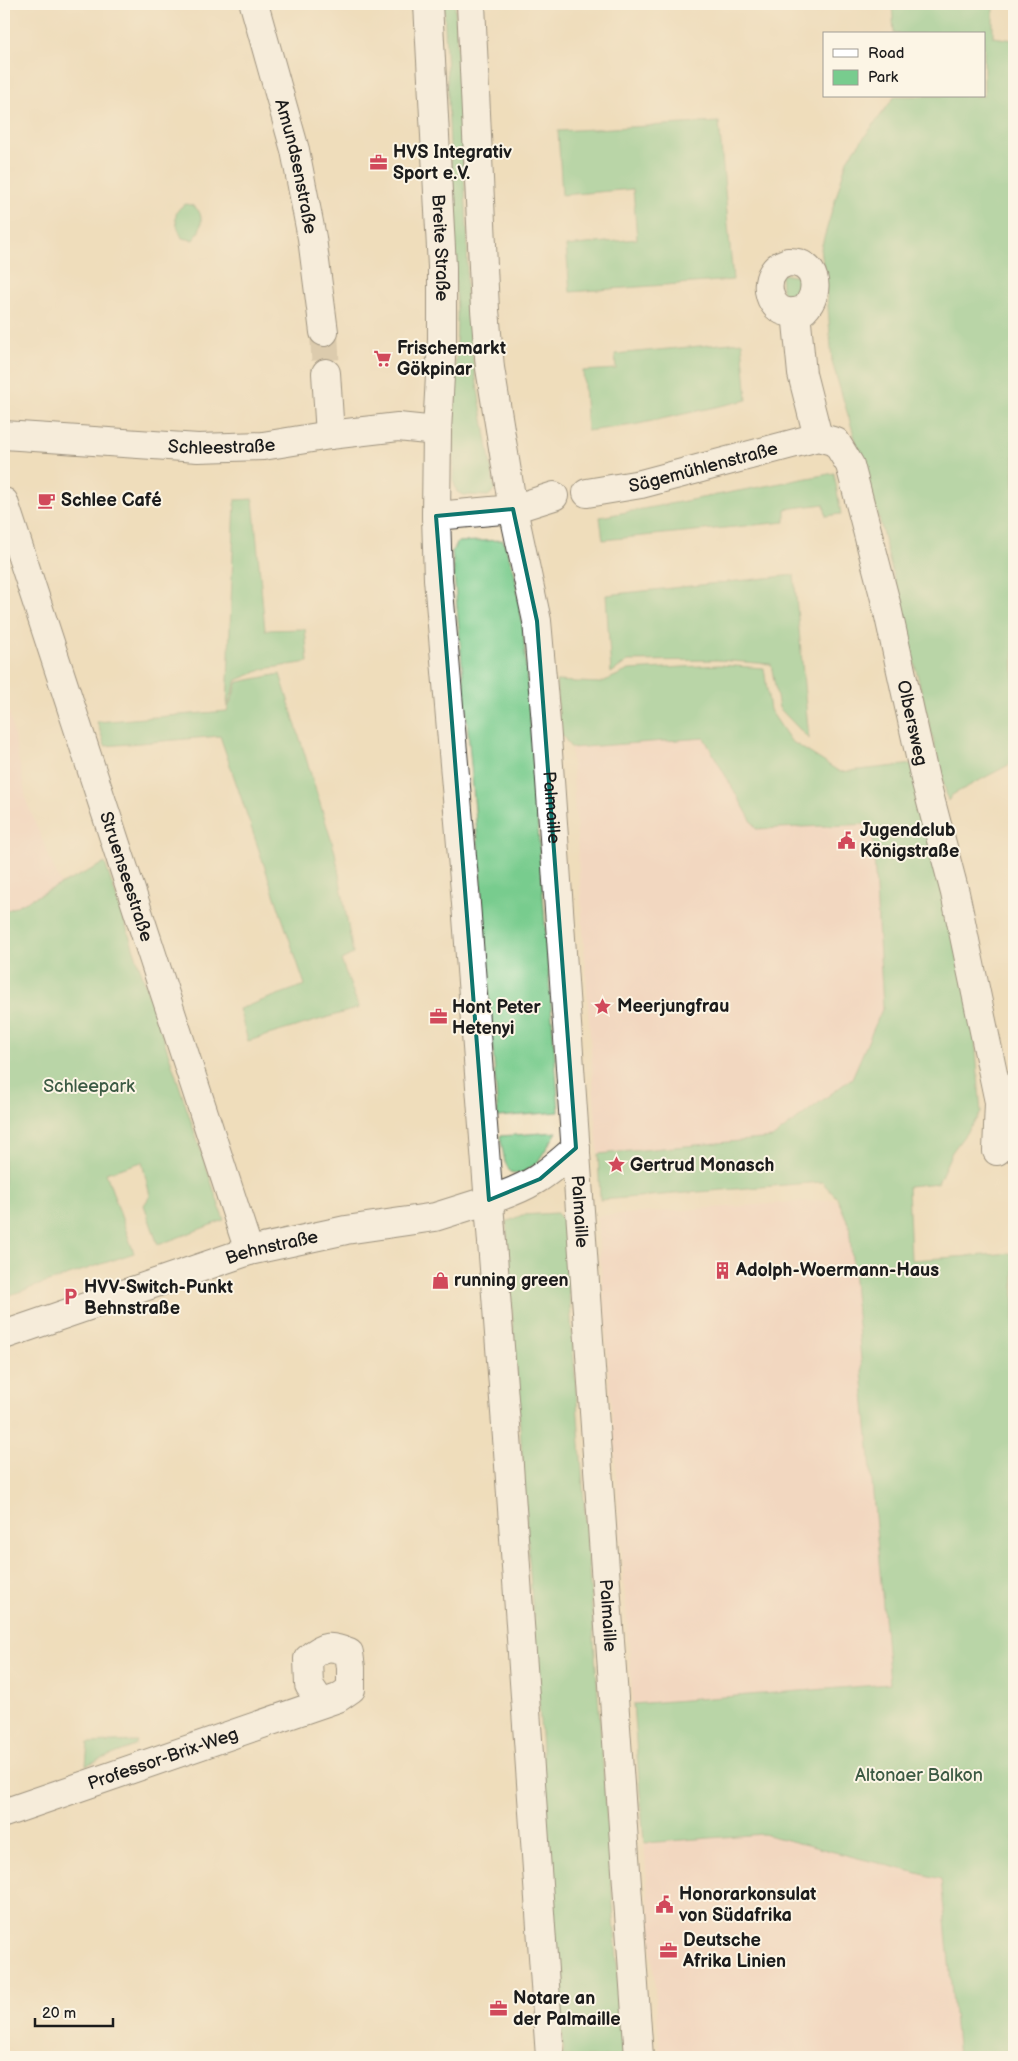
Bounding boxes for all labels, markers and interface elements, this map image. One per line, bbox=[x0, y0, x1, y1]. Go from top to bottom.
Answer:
legend bbox=[823, 32, 986, 98]
text: Road bbox=[868, 44, 904, 63]
text: Park bbox=[868, 68, 899, 87]
street label: Amundsenstraße bbox=[271, 97, 322, 236]
place label: HVS Integrativ Sport e.V. bbox=[393, 142, 512, 184]
office icon: HVS Integrativ Sport e.V. bbox=[369, 152, 389, 172]
street label: Breite Straße bbox=[428, 194, 453, 301]
place label: Frischemarkt Gökpinar bbox=[397, 338, 506, 380]
supermarket icon: Frischemarkt Gökpinar bbox=[373, 348, 393, 368]
street label: Schleestraße bbox=[167, 434, 277, 459]
street label: Sägemühlenstraße bbox=[627, 438, 780, 496]
cafe icon: Schlee Café bbox=[37, 490, 57, 510]
place label: Schlee Café bbox=[61, 490, 162, 511]
street label: Olbersweg bbox=[893, 678, 932, 768]
street label: Palmaille bbox=[539, 770, 565, 845]
street label: Struenseestraße bbox=[95, 809, 158, 944]
place label: Jugendclub Königstraße bbox=[860, 820, 959, 862]
public building icon: Jugendclub Königstraße bbox=[836, 830, 856, 850]
place icon: Meerjungfrau bbox=[593, 996, 613, 1016]
place label: Meerjungfrau bbox=[617, 996, 729, 1017]
place label: Hont Peter Hetenyi bbox=[452, 997, 541, 1039]
office icon: Hont Peter Hetenyi bbox=[428, 1007, 448, 1027]
park label: Schleepark bbox=[43, 1076, 135, 1097]
place icon: Gertrud Monasch bbox=[606, 1155, 626, 1175]
place label: Gertrud Monasch bbox=[630, 1155, 774, 1176]
street label: Palmaille bbox=[567, 1174, 593, 1249]
street label: Behnstraße bbox=[223, 1226, 320, 1269]
building icon: Adolph-Woermann-Haus bbox=[712, 1260, 732, 1280]
place label: Adolph-Woermann-Haus bbox=[735, 1260, 939, 1281]
shop icon: running green bbox=[430, 1270, 450, 1290]
place label: running green bbox=[454, 1270, 569, 1291]
place label: HVV-Switch-Punkt Behnstraße bbox=[84, 1277, 233, 1319]
parking icon: HVV-Switch-Punkt Behnstraße bbox=[60, 1287, 80, 1307]
street label: Palmaille bbox=[595, 1578, 621, 1653]
street label: Professor-Brix-Weg bbox=[85, 1723, 241, 1794]
park label: Altonaer Balkon bbox=[855, 1765, 983, 1786]
place label: Honorarkonsulat von Südafrika bbox=[678, 1884, 816, 1926]
public building icon: Honorarkonsulat von Südafrika bbox=[655, 1894, 675, 1914]
place label: Deutsche Afrika Linien bbox=[682, 1930, 786, 1972]
office icon: Deutsche Afrika Linien bbox=[659, 1940, 679, 1960]
place label: Notare an der Palmaille bbox=[513, 1988, 621, 2030]
scale bar bbox=[35, 1996, 112, 2028]
office icon: Notare an der Palmaille bbox=[489, 1998, 509, 2018]
text: 20 m bbox=[42, 2004, 76, 2023]

